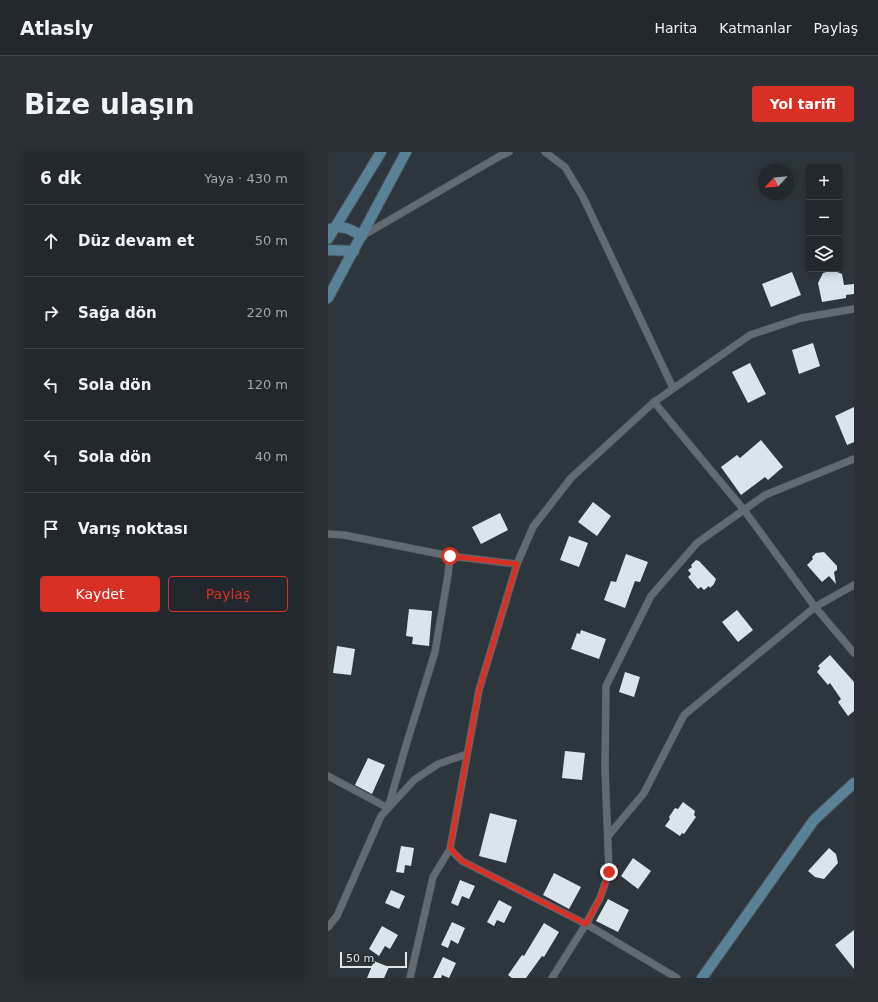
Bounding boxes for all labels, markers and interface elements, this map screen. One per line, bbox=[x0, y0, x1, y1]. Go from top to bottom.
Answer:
text: Atlasly bbox=[20, 17, 93, 39]
text: Harita bbox=[654, 20, 697, 36]
text: Katmanlar bbox=[719, 20, 792, 36]
text: Paylaş bbox=[814, 20, 858, 36]
button: Yol tarifi bbox=[752, 86, 854, 122]
text: Bize ulaşın bbox=[24, 88, 195, 121]
north arrow bbox=[758, 164, 794, 200]
map controls bbox=[806, 164, 842, 272]
button: + bbox=[806, 164, 842, 200]
text: 6 dk bbox=[40, 168, 81, 188]
text: Yaya · 430 m bbox=[204, 171, 288, 186]
button: − bbox=[806, 200, 842, 236]
icon: ahead bbox=[40, 230, 62, 252]
text: Düz devam et bbox=[78, 232, 194, 250]
text: 50 m bbox=[255, 233, 288, 248]
button: layers bbox=[806, 236, 842, 272]
icon: right bbox=[40, 302, 62, 324]
text: Sağa dön bbox=[78, 304, 157, 322]
text: 220 m bbox=[246, 305, 288, 320]
icon: left bbox=[40, 374, 62, 396]
text: Sola dön bbox=[78, 376, 151, 394]
text: 120 m bbox=[246, 377, 288, 392]
icon: left bbox=[40, 446, 62, 468]
text: Sola dön bbox=[78, 448, 151, 466]
text: 40 m bbox=[255, 449, 288, 464]
icon: arrive bbox=[40, 518, 62, 540]
text: Varış noktası bbox=[78, 520, 188, 538]
route start bbox=[441, 547, 459, 565]
button: Kaydet bbox=[40, 576, 160, 612]
button: Paylaş bbox=[168, 576, 288, 612]
route end bbox=[600, 863, 618, 881]
scale bar bbox=[340, 950, 407, 969]
text: 50 m bbox=[346, 952, 374, 965]

